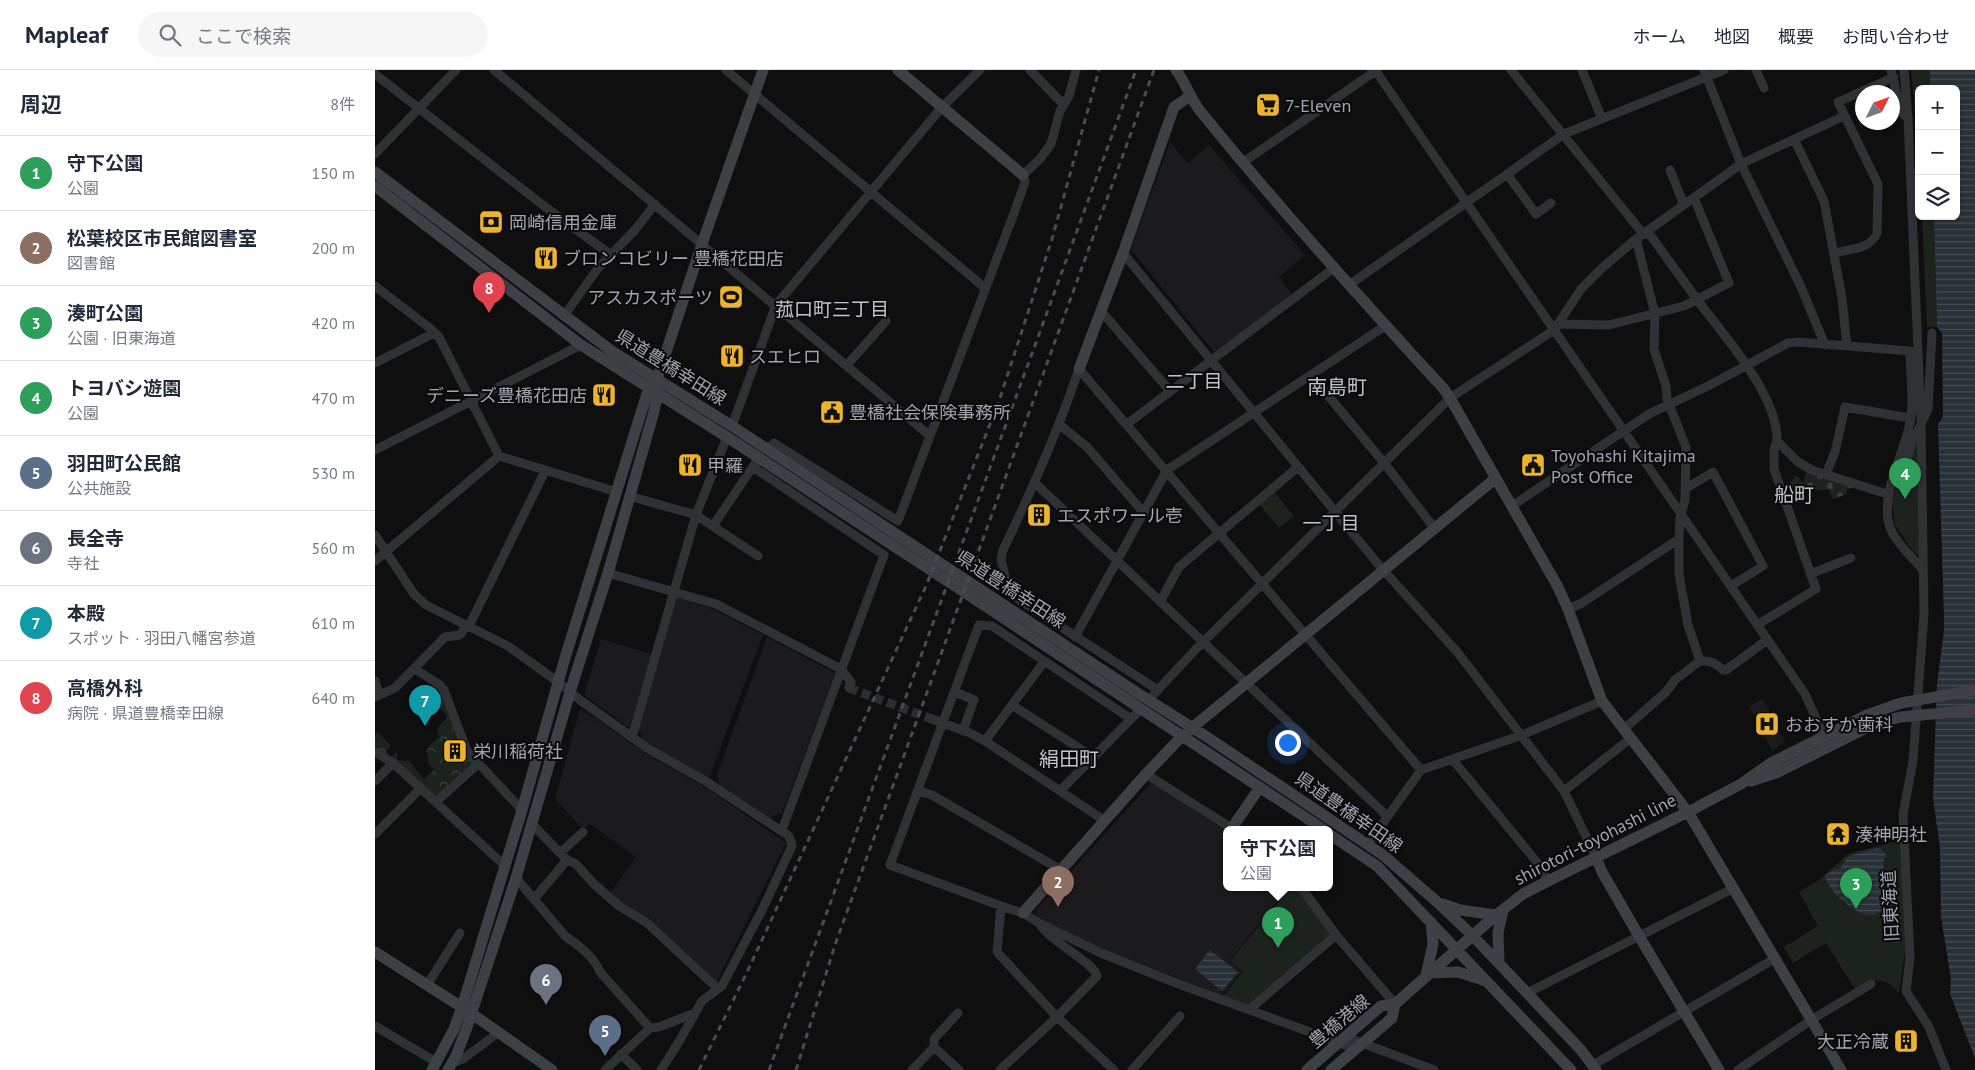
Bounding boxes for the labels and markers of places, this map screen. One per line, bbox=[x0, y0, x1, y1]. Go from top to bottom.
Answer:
supermarket icon: 7-Eleven bbox=[1255, 92, 1281, 118]
place label: 7-Eleven bbox=[1285, 94, 1351, 117]
bank icon: 岡崎信用金庫 bbox=[478, 209, 504, 235]
place label: 岡崎信用金庫 bbox=[509, 211, 617, 234]
restaurant icon: ブロンコビリー 豊橋花田店 bbox=[533, 245, 559, 271]
place label: ブロンコビリー 豊橋花田店 bbox=[563, 247, 784, 270]
pin: 8 bbox=[473, 272, 505, 313]
sports icon: アスカスポーツ bbox=[718, 284, 744, 310]
place label: アスカスポーツ bbox=[587, 286, 713, 309]
restaurant icon: スエヒロ bbox=[719, 343, 745, 369]
place label: スエヒロ bbox=[749, 345, 821, 368]
restaurant icon: デニーズ豊橋花田店 bbox=[591, 382, 617, 408]
place label: デニーズ豊橋花田店 bbox=[426, 384, 587, 407]
public building icon: 豊橋社会保険事務所 bbox=[819, 399, 845, 425]
place label: 豊橋社会保険事務所 bbox=[849, 401, 1011, 424]
place label: Toyohashi Kitajima Post Office bbox=[1551, 444, 1696, 488]
restaurant icon: 甲羅 bbox=[677, 452, 703, 478]
public building icon: Toyohashi Kitajima Post Office bbox=[1520, 452, 1546, 478]
place label: 甲羅 bbox=[707, 454, 743, 477]
pin: 4 bbox=[1889, 458, 1921, 499]
building icon: エスポワール壱 bbox=[1026, 502, 1052, 528]
place label: エスポワール壱 bbox=[1057, 504, 1183, 527]
pin: 7 bbox=[409, 685, 441, 726]
hospital icon: おおすか歯科 bbox=[1754, 711, 1780, 737]
place label: おおすか歯科 bbox=[1785, 713, 1893, 736]
building icon: 栄川稲荷社 bbox=[442, 738, 468, 764]
place label: 栄川稲荷社 bbox=[473, 740, 563, 763]
temple icon: 湊神明社 bbox=[1825, 821, 1851, 847]
place label: 湊神明社 bbox=[1855, 823, 1927, 846]
pin: 2 bbox=[1042, 866, 1074, 907]
pin: 3 bbox=[1840, 868, 1872, 909]
pin: 1 bbox=[1262, 907, 1294, 948]
pin: 6 bbox=[530, 964, 562, 1005]
pin: 5 bbox=[589, 1015, 621, 1056]
building icon: 大正冷蔵 bbox=[1893, 1028, 1919, 1054]
place label: 大正冷蔵 bbox=[1817, 1030, 1889, 1053]

